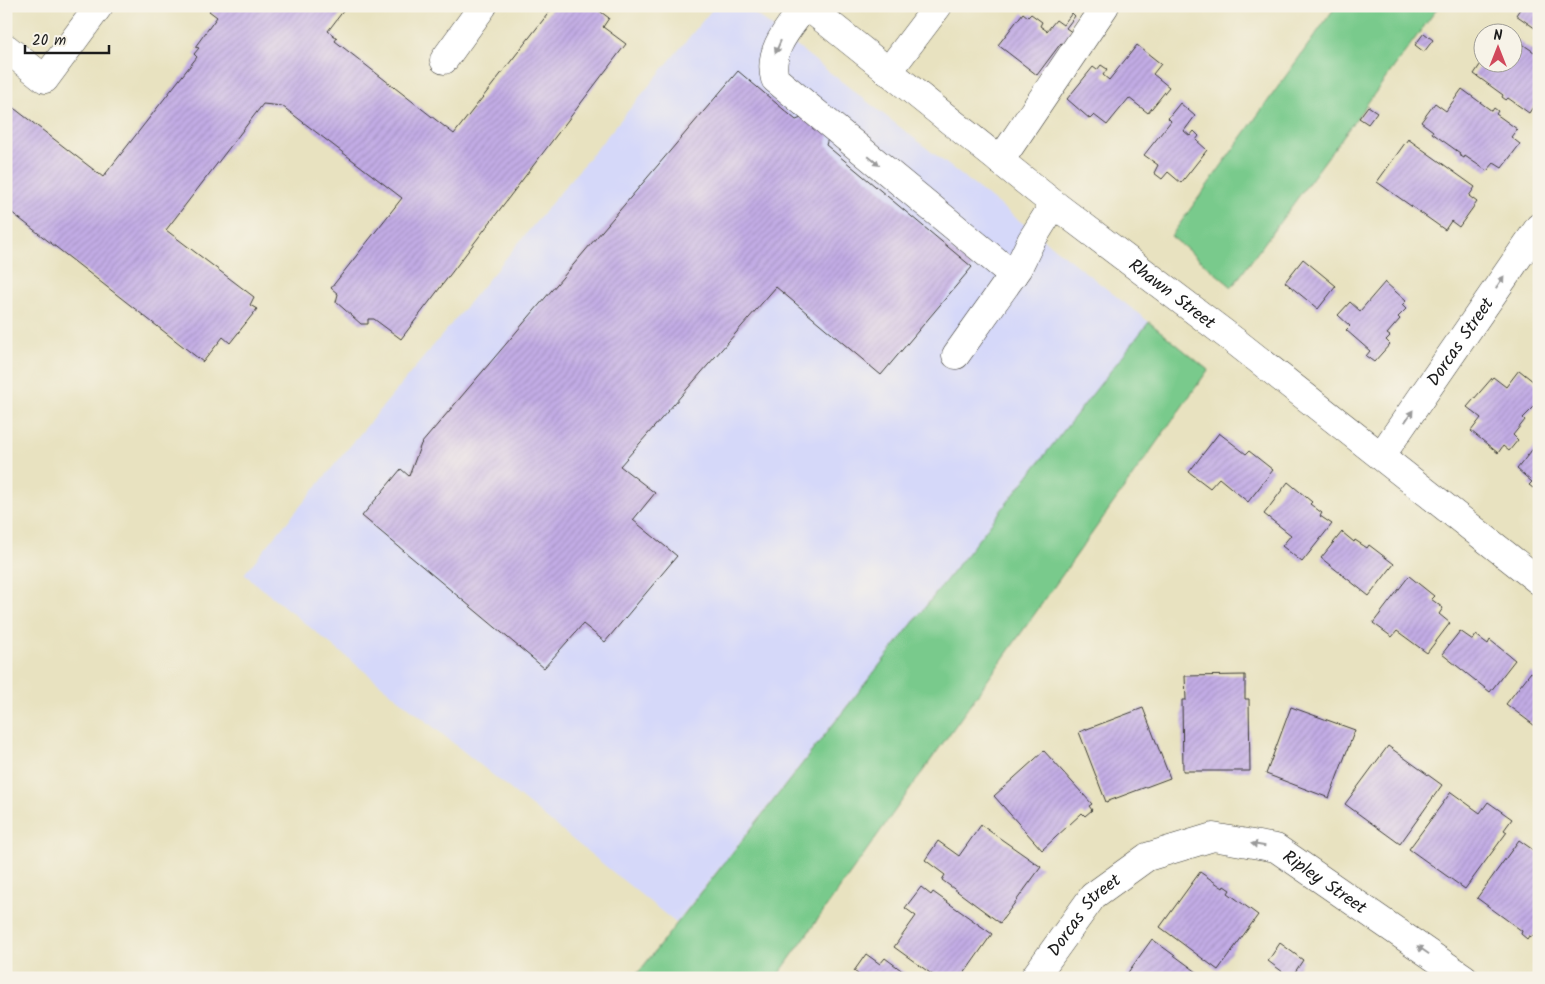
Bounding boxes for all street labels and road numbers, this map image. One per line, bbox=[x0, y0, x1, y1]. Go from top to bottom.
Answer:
street label: Rhawn Street bbox=[1121, 252, 1222, 338]
street label: Dorcas Street bbox=[1420, 291, 1503, 393]
street label: Ripley Street bbox=[1276, 843, 1373, 923]
street label: Dorcas Street bbox=[1041, 866, 1129, 963]

